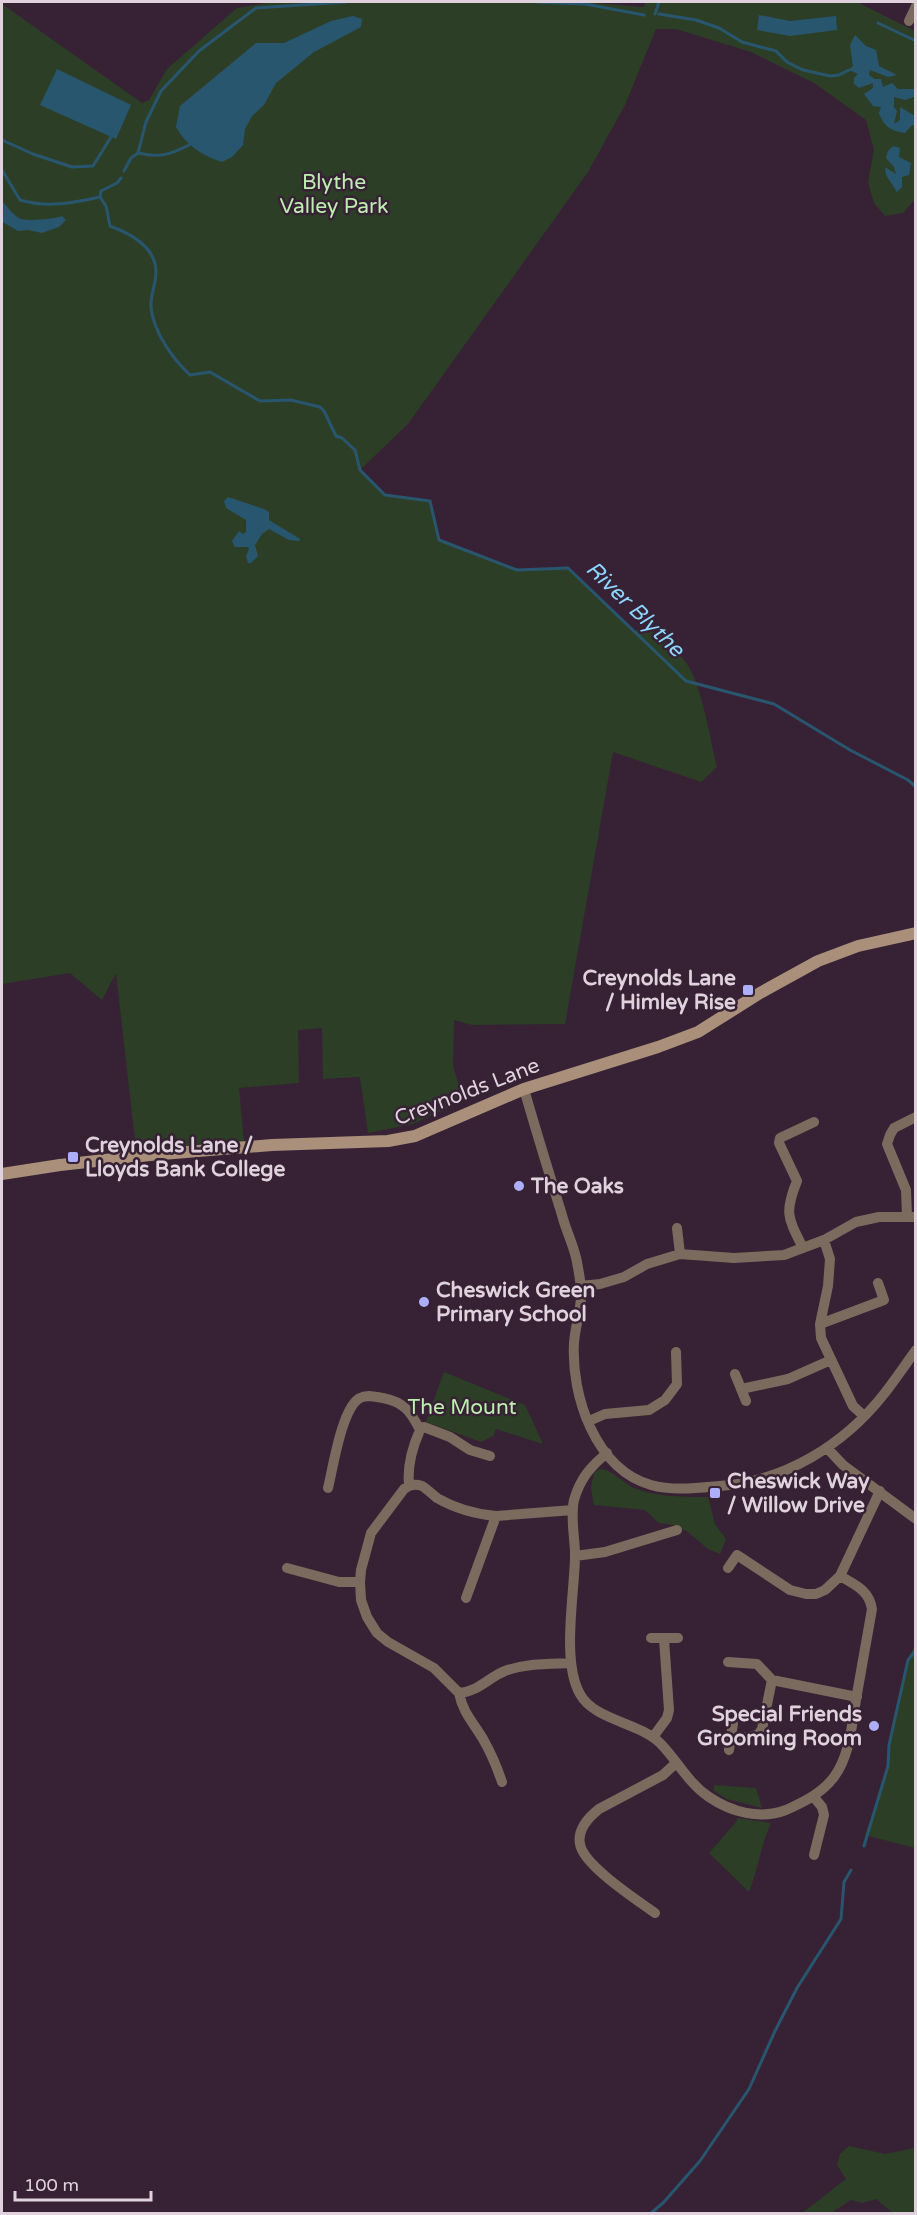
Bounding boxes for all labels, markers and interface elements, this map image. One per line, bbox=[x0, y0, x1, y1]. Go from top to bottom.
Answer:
park label: Blythe Valley Park bbox=[279, 170, 389, 219]
water label: River Blythe bbox=[581, 556, 691, 663]
place label: Creynolds Lane / Himley Rise bbox=[583, 966, 736, 1015]
marker: Creynolds Lane / Himley Rise bbox=[741, 983, 755, 997]
street label: Creynolds Lane bbox=[391, 1053, 543, 1131]
place label: Creynolds Lane / Lloyds Bank College bbox=[85, 1133, 286, 1182]
marker: Creynolds Lane / Lloyds Bank College bbox=[66, 1150, 80, 1164]
place label: The Oaks bbox=[530, 1174, 624, 1199]
marker: The Oaks bbox=[512, 1179, 526, 1193]
place label: Cheswick Green Primary School bbox=[436, 1278, 595, 1327]
marker: Cheswick Green Primary School bbox=[417, 1295, 431, 1309]
park label: The Mount bbox=[408, 1395, 516, 1420]
place label: Cheswick Way / Willow Drive bbox=[727, 1469, 870, 1518]
marker: Cheswick Way / Willow Drive bbox=[708, 1486, 722, 1500]
place label: Special Friends Grooming Room bbox=[697, 1702, 862, 1751]
marker: Special Friends Grooming Room bbox=[867, 1719, 881, 1733]
scale bar bbox=[15, 2164, 152, 2202]
text: 100 m bbox=[24, 2174, 79, 2196]

